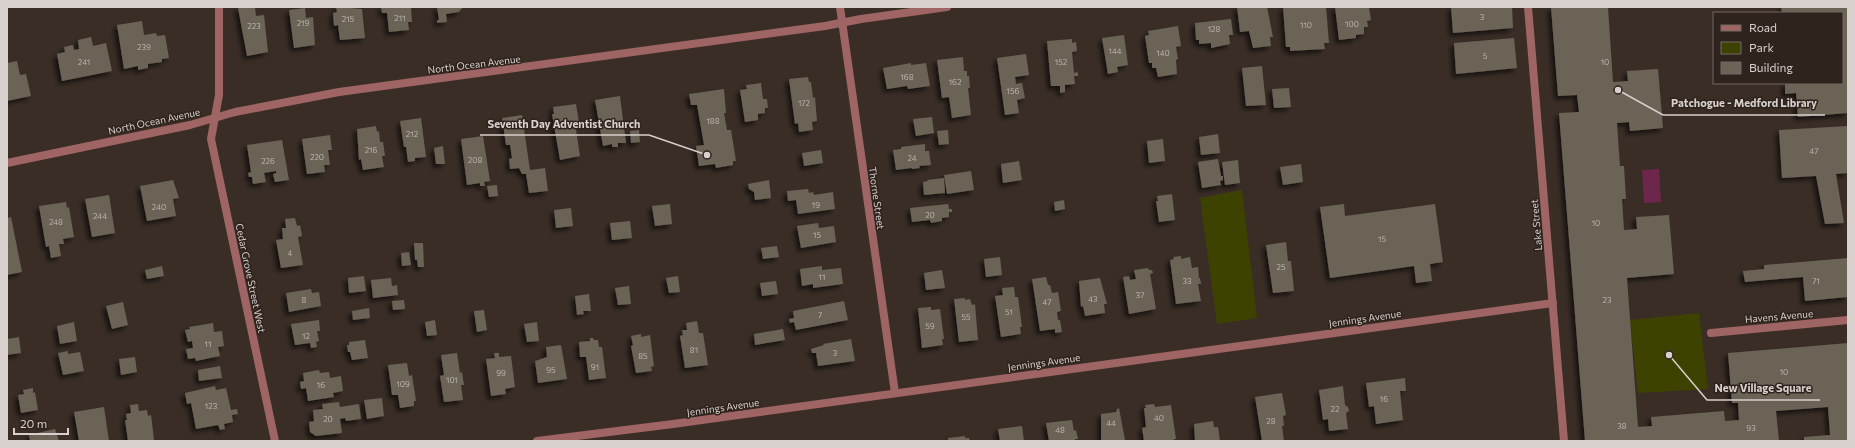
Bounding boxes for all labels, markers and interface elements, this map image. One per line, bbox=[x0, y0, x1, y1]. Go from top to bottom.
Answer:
house number: 3 bbox=[1480, 12, 1485, 22]
legend bbox=[1713, 12, 1843, 84]
house number: 211 bbox=[394, 13, 406, 23]
house number: 215 bbox=[342, 14, 355, 24]
house number: 219 bbox=[297, 18, 309, 28]
house number: 100 bbox=[1345, 19, 1359, 29]
house number: 110 bbox=[1300, 20, 1312, 30]
text: Road bbox=[1749, 20, 1777, 34]
house number: 223 bbox=[247, 21, 261, 31]
house number: 128 bbox=[1208, 24, 1220, 34]
text: Park bbox=[1749, 40, 1775, 54]
house number: 239 bbox=[137, 42, 151, 52]
house number: 144 bbox=[1108, 46, 1122, 56]
house number: 140 bbox=[1156, 48, 1170, 58]
house number: 5 bbox=[1483, 51, 1488, 61]
street label: North Ocean Avenue bbox=[427, 52, 521, 76]
house number: 241 bbox=[78, 57, 90, 67]
house number: 152 bbox=[1055, 57, 1068, 67]
house number: 10 bbox=[1601, 57, 1609, 67]
text: Building bbox=[1749, 60, 1793, 74]
house number: 168 bbox=[900, 72, 914, 82]
house number: 162 bbox=[949, 77, 962, 87]
house number: 156 bbox=[1007, 86, 1020, 96]
callout: Patchogue - Medford Library bbox=[1663, 92, 1825, 115]
text: Patchogue - Medford Library bbox=[1671, 96, 1817, 109]
house number: 172 bbox=[798, 98, 811, 108]
street label: North Ocean Avenue bbox=[107, 105, 201, 137]
callout: Seventh Day Adventist Church bbox=[480, 112, 649, 135]
house number: 188 bbox=[706, 116, 720, 126]
text: Seventh Day Adventist Church bbox=[488, 117, 640, 130]
house number: 212 bbox=[406, 129, 419, 139]
house number: 216 bbox=[365, 145, 377, 155]
house number: 47 bbox=[1810, 146, 1818, 156]
house number: 220 bbox=[310, 152, 324, 162]
house number: 24 bbox=[907, 153, 917, 163]
house number: 208 bbox=[468, 155, 482, 165]
house number: 226 bbox=[261, 156, 275, 166]
street label: Thorne Street bbox=[867, 166, 887, 230]
street label: Lake Street bbox=[1528, 199, 1544, 251]
house number: 19 bbox=[812, 200, 820, 210]
house number: 240 bbox=[152, 202, 166, 212]
house number: 20 bbox=[925, 210, 935, 220]
house number: 244 bbox=[93, 211, 107, 221]
house number: 248 bbox=[49, 217, 63, 227]
house number: 10 bbox=[1592, 218, 1600, 228]
street label: Cedar Grove Street West bbox=[234, 222, 268, 334]
house number: 15 bbox=[813, 230, 821, 240]
house number: 15 bbox=[1378, 234, 1386, 244]
house number: 4 bbox=[288, 248, 293, 258]
house number: 25 bbox=[1276, 262, 1286, 272]
house number: 11 bbox=[819, 272, 825, 282]
house number: 33 bbox=[1182, 276, 1192, 286]
house number: 71 bbox=[1812, 276, 1820, 286]
house number: 37 bbox=[1136, 290, 1144, 300]
house number: 43 bbox=[1088, 294, 1098, 304]
house number: 8 bbox=[302, 295, 307, 305]
house number: 23 bbox=[1603, 295, 1612, 305]
house number: 47 bbox=[1043, 297, 1051, 307]
house number: 51 bbox=[1005, 307, 1013, 317]
street label: Jennings Avenue bbox=[1328, 307, 1402, 329]
street label: Havens Avenue bbox=[1744, 307, 1814, 325]
house number: 7 bbox=[818, 310, 822, 320]
house number: 55 bbox=[961, 312, 971, 322]
house number: 59 bbox=[925, 321, 935, 331]
house number: 12 bbox=[302, 331, 310, 341]
house number: 11 bbox=[205, 339, 211, 349]
house number: 81 bbox=[690, 345, 698, 355]
house number: 3 bbox=[833, 348, 838, 358]
house number: 85 bbox=[638, 351, 648, 361]
street label: Jennings Avenue bbox=[1007, 351, 1081, 373]
house number: 91 bbox=[591, 362, 599, 372]
house number: 95 bbox=[546, 365, 556, 375]
house number: 10 bbox=[1780, 367, 1788, 377]
house number: 99 bbox=[496, 368, 506, 378]
house number: 101 bbox=[446, 375, 458, 385]
callout: New Village Square bbox=[1707, 377, 1820, 400]
house number: 109 bbox=[396, 379, 410, 389]
house number: 16 bbox=[317, 380, 325, 390]
text: New Village Square bbox=[1715, 381, 1812, 394]
house number: 16 bbox=[1380, 394, 1388, 404]
street label: Jennings Avenue bbox=[686, 396, 760, 418]
house number: 123 bbox=[205, 401, 218, 411]
house number: 22 bbox=[1331, 404, 1340, 414]
scale bar bbox=[14, 410, 68, 436]
house number: 40 bbox=[1154, 413, 1164, 423]
house number: 20 bbox=[323, 414, 333, 424]
text: 20 m bbox=[20, 416, 47, 430]
house number: 28 bbox=[1266, 416, 1276, 426]
house number: 44 bbox=[1106, 418, 1116, 428]
house number: 38 bbox=[1617, 421, 1627, 431]
house number: 93 bbox=[1746, 423, 1756, 433]
house number: 48 bbox=[1055, 425, 1065, 435]

